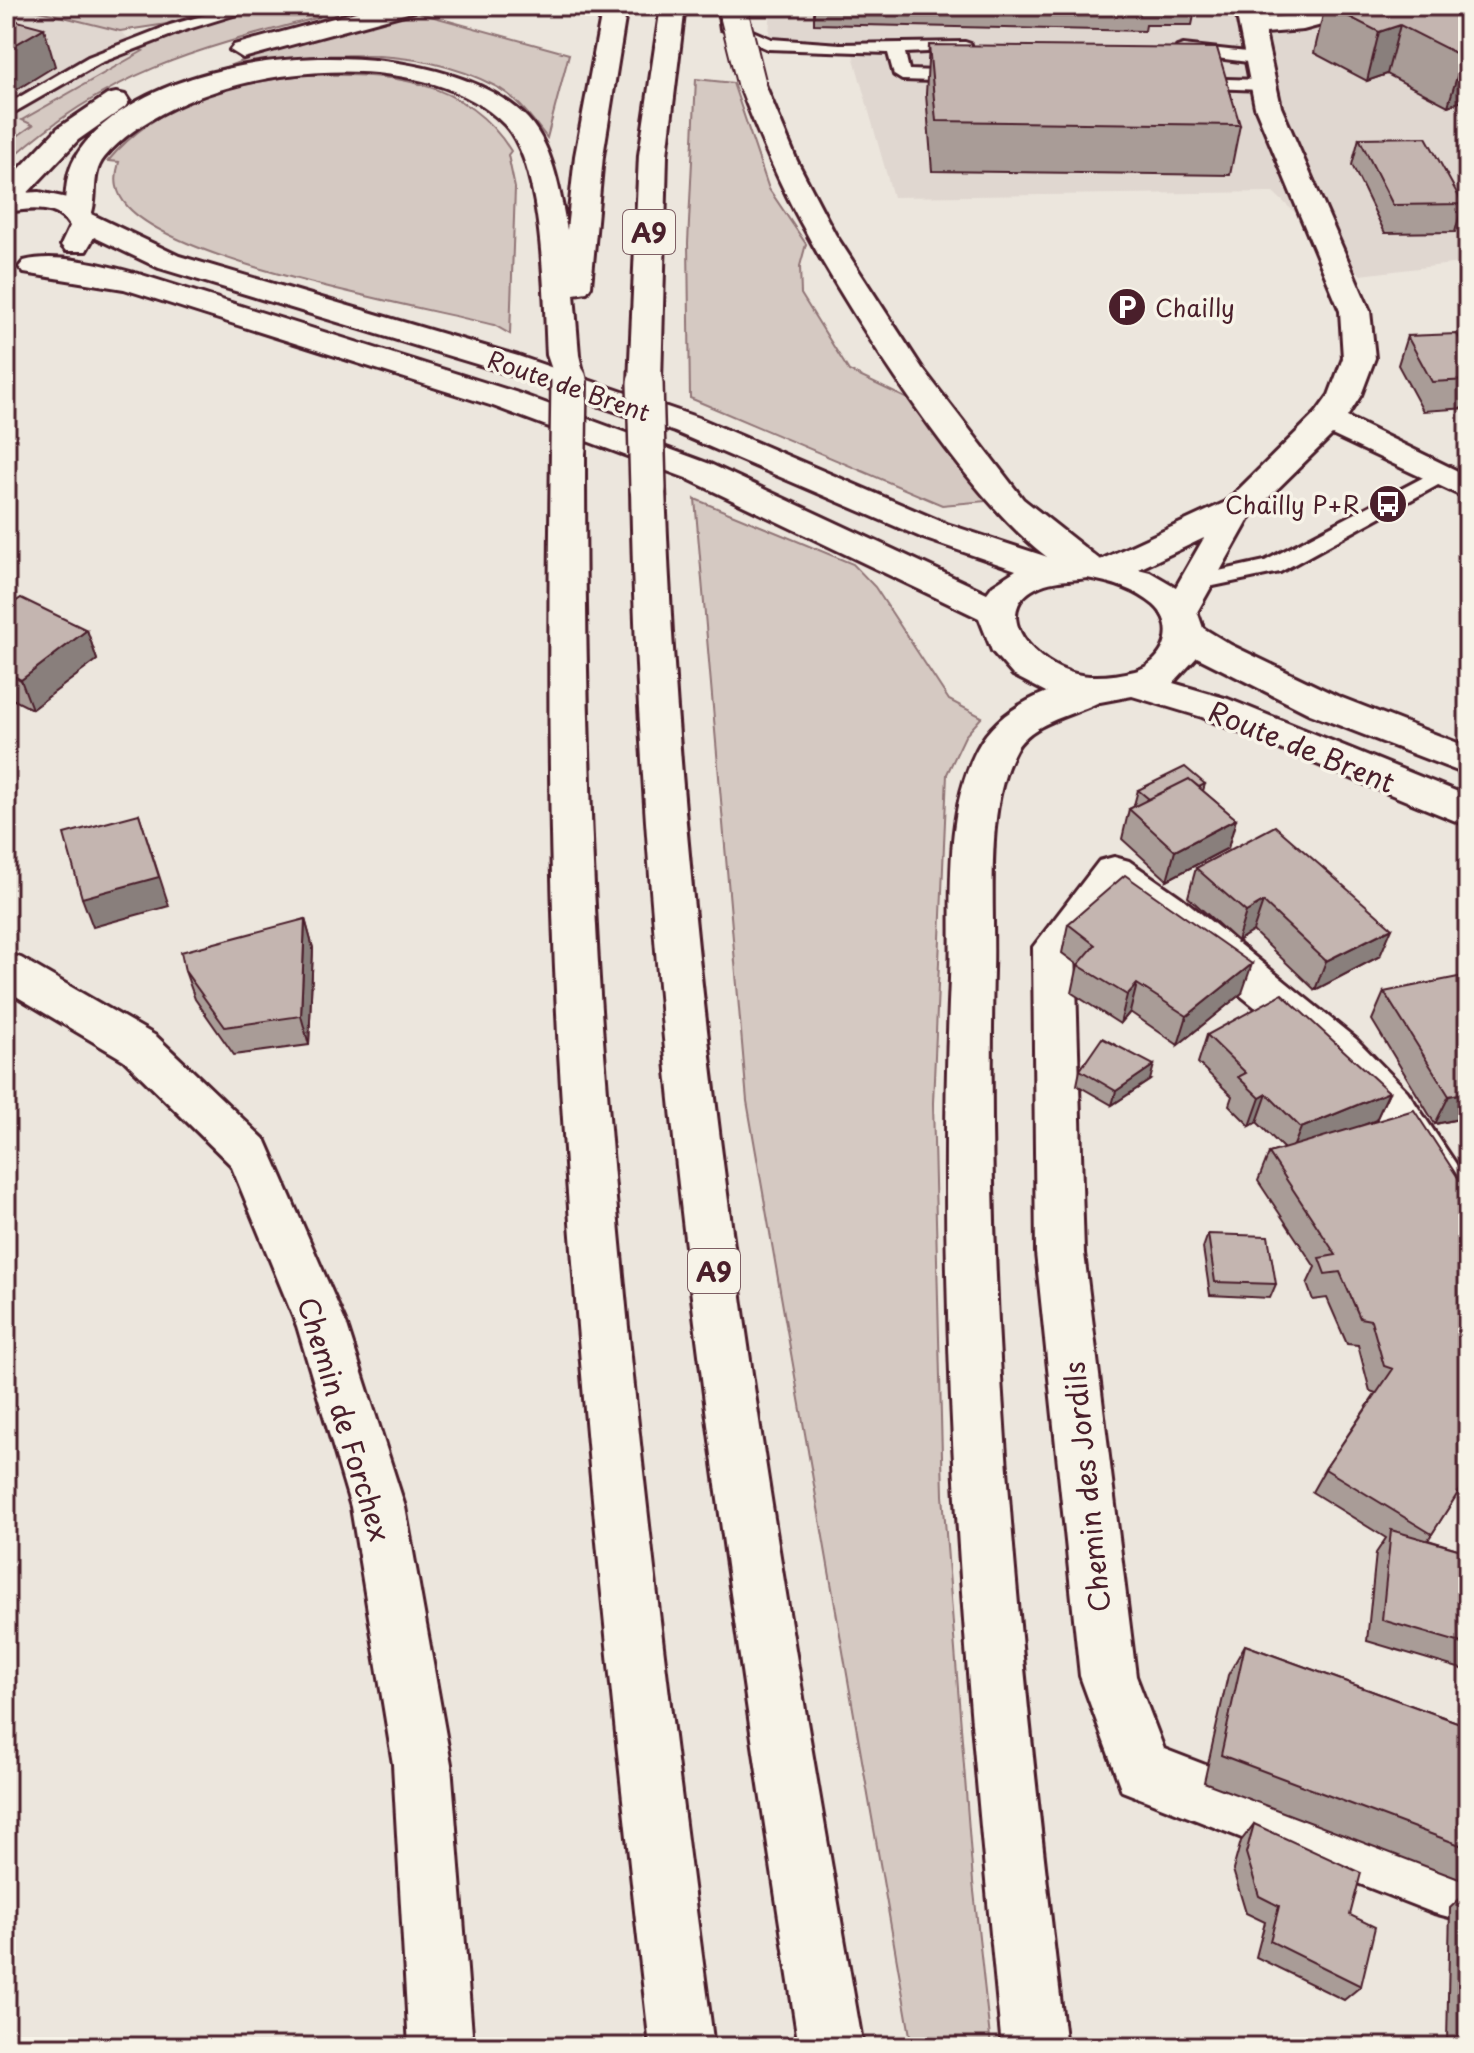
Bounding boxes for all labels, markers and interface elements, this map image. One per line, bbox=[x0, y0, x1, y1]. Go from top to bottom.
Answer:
road number: A9 bbox=[623, 210, 675, 254]
parking icon: Chailly bbox=[1106, 286, 1148, 328]
place label: Chailly bbox=[1155, 289, 1235, 325]
street label: Route de Brent bbox=[483, 340, 655, 430]
bus stop icon: Chailly P+R bbox=[1367, 483, 1409, 525]
place label: Chailly P+R bbox=[1225, 486, 1360, 522]
street label: Route de Brent bbox=[1202, 689, 1402, 803]
road number: A9 bbox=[688, 1249, 740, 1293]
street label: Chemin de Forchex bbox=[287, 1292, 403, 1546]
street label: Chemin des Jordils bbox=[1051, 1360, 1121, 1614]

